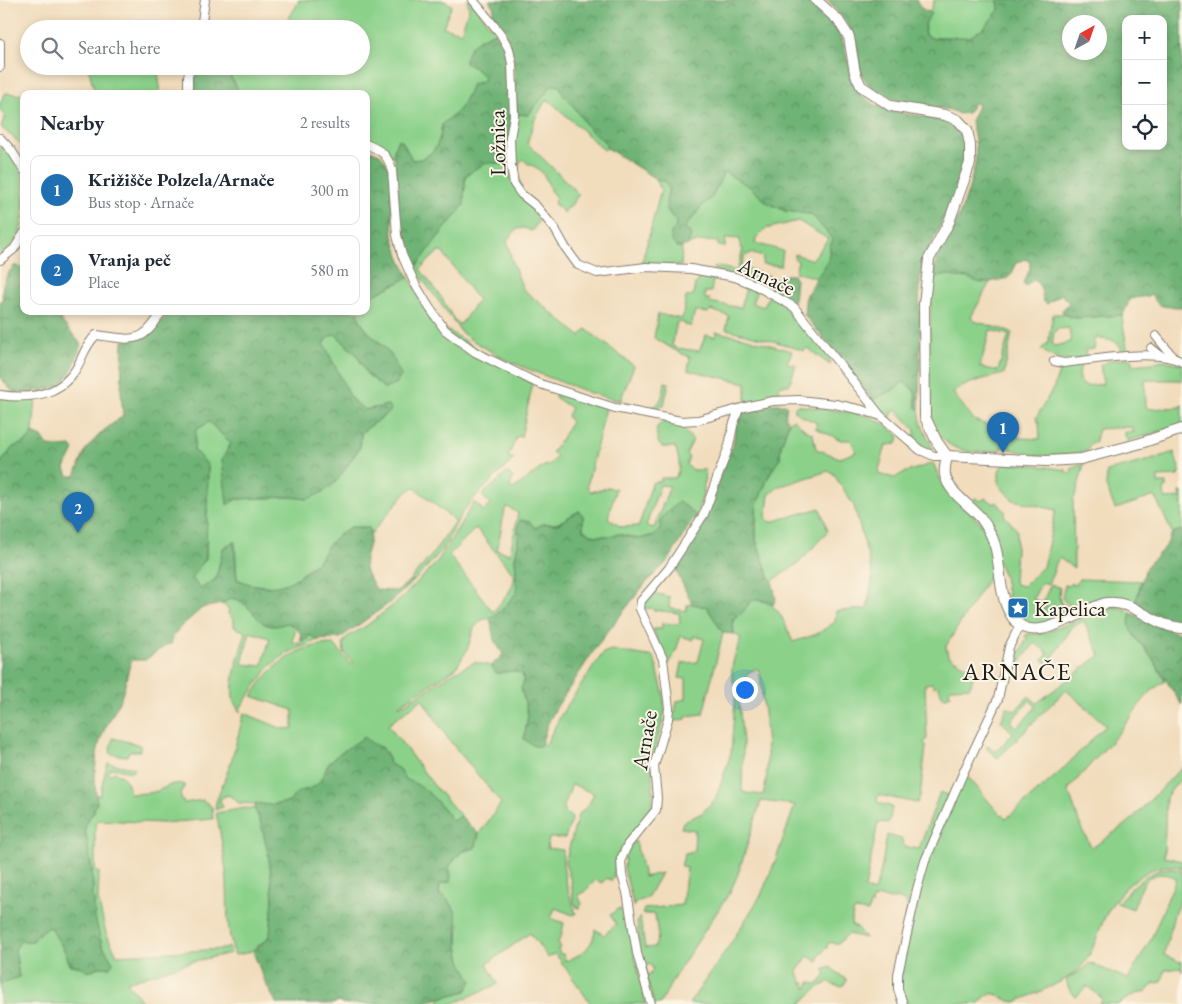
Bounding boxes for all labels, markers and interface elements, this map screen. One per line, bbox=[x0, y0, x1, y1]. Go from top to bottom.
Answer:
north arrow bbox=[1062, 15, 1107, 60]
map controls bbox=[1122, 15, 1167, 150]
button: + bbox=[1122, 15, 1167, 60]
search box bbox=[20, 20, 370, 75]
icon: search bbox=[38, 34, 66, 62]
text: Search here bbox=[78, 35, 160, 60]
button: − bbox=[1122, 60, 1167, 105]
button: locate bbox=[1122, 105, 1167, 150]
text: Nearby bbox=[40, 109, 104, 136]
street label: Ložnica bbox=[482, 109, 513, 176]
text: 2 results bbox=[300, 112, 350, 133]
text: Križišče Polzela/Arnače bbox=[88, 167, 274, 192]
text: 1 bbox=[53, 180, 61, 201]
text: 300 m bbox=[310, 180, 349, 201]
text: Bus stop · Arnače bbox=[88, 192, 194, 213]
text: Vranja peč bbox=[88, 247, 171, 272]
street label: Arnače bbox=[733, 250, 801, 302]
text: 2 bbox=[53, 260, 61, 281]
text: 580 m bbox=[310, 260, 349, 281]
text: Place bbox=[88, 272, 120, 293]
pin: 1 bbox=[987, 412, 1019, 453]
pin: 2 bbox=[62, 492, 94, 533]
place label: Kapelica bbox=[1034, 594, 1106, 623]
place icon: Kapelica bbox=[1006, 596, 1030, 620]
district label: ARNAČE bbox=[961, 655, 1072, 687]
your location bbox=[732, 677, 758, 703]
street label: Arnače bbox=[625, 708, 664, 773]

